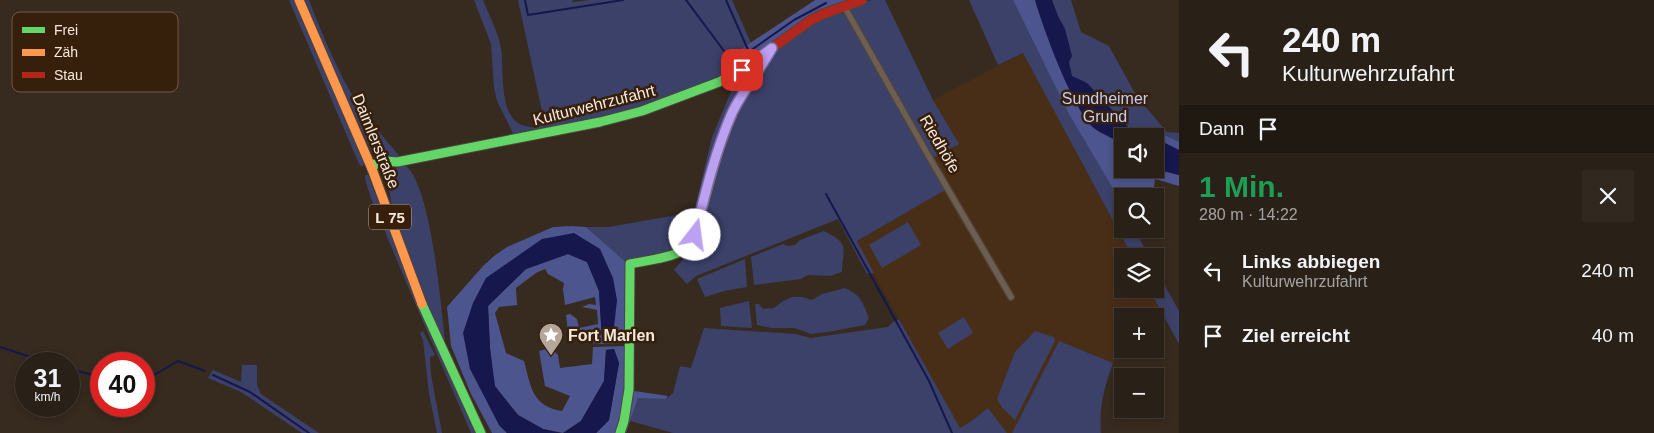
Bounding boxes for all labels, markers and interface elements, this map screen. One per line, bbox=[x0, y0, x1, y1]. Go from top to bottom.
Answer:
legend bbox=[12, 12, 178, 92]
icon: left bbox=[1199, 20, 1264, 85]
text: 240 m bbox=[1282, 20, 1381, 59]
text: Frei bbox=[54, 22, 78, 38]
text: Zäh bbox=[54, 44, 78, 60]
pin bbox=[721, 49, 763, 91]
icon: arrive bbox=[728, 56, 756, 84]
text: Kulturwehrzufahrt bbox=[1282, 61, 1454, 86]
text: Stau bbox=[54, 67, 83, 83]
street label: Kulturwehrzufahrt bbox=[531, 81, 657, 128]
park label: Sundheimer Grund bbox=[1062, 90, 1149, 125]
street label: Daimlerstraße bbox=[349, 91, 403, 191]
street label: Riedhöfe bbox=[917, 112, 963, 176]
icon: arrive bbox=[1254, 115, 1282, 143]
text: Dann bbox=[1199, 118, 1244, 139]
map controls bbox=[1114, 128, 1164, 418]
button: sound bbox=[1114, 128, 1164, 178]
text: 1 Min. bbox=[1199, 170, 1284, 203]
button: close bbox=[1582, 170, 1634, 222]
button: search bbox=[1114, 188, 1164, 238]
road number: L 75 bbox=[369, 204, 411, 230]
text: 280 m · 14:22 bbox=[1199, 206, 1298, 223]
position arrow bbox=[668, 208, 720, 260]
button: layers bbox=[1114, 248, 1164, 298]
text: Links abbiegen bbox=[1242, 251, 1380, 272]
icon: left bbox=[1199, 257, 1227, 285]
text: 240 m bbox=[1581, 260, 1634, 281]
text: Kulturwehrzufahrt bbox=[1242, 273, 1367, 290]
button: + bbox=[1114, 308, 1164, 358]
place icon: Fort Marlen bbox=[538, 322, 564, 356]
icon: arrive bbox=[1199, 322, 1227, 350]
text: Ziel erreicht bbox=[1242, 325, 1350, 346]
text: 40 m bbox=[1592, 325, 1634, 346]
place label: Fort Marlen bbox=[568, 327, 655, 344]
speed limit sign: 40 bbox=[90, 352, 155, 417]
text: 31 bbox=[34, 364, 61, 392]
button: − bbox=[1114, 368, 1164, 418]
text: km/h bbox=[34, 390, 61, 404]

